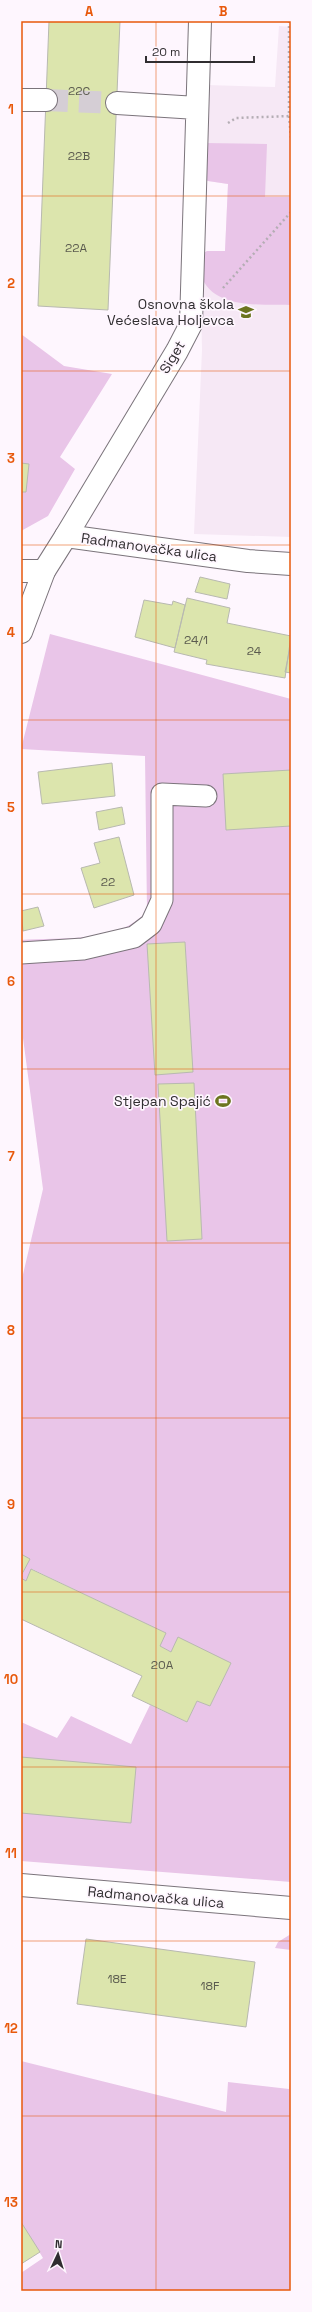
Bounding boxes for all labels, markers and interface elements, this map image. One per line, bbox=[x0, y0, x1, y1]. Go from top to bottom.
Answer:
text: A bbox=[85, 3, 94, 20]
text: B bbox=[219, 3, 228, 20]
scale bar bbox=[146, 38, 254, 64]
text: 20 m bbox=[152, 44, 180, 60]
house number: 22C bbox=[68, 83, 90, 99]
text: 1 bbox=[8, 101, 14, 118]
house number: 22B bbox=[68, 148, 90, 164]
house number: 22A bbox=[65, 240, 87, 256]
text: 2 bbox=[7, 275, 15, 292]
place label: Osnovna škola Većeslava Holjevca bbox=[107, 295, 234, 329]
school or university icon: Osnovna škola Većeslava Holjevca bbox=[237, 303, 255, 321]
street label: Siget bbox=[155, 337, 189, 377]
text: 3 bbox=[7, 450, 15, 467]
street label: Radmanovačka ulica bbox=[80, 529, 218, 565]
text: 4 bbox=[7, 624, 15, 641]
house number: 24/1 bbox=[184, 632, 208, 648]
house number: 24 bbox=[247, 643, 262, 659]
text: 5 bbox=[7, 799, 15, 816]
house number: 22 bbox=[101, 874, 115, 890]
text: 6 bbox=[7, 973, 15, 990]
place label: Stjepan Spajić bbox=[114, 1092, 211, 1110]
sports icon: Stjepan Spajić bbox=[214, 1092, 232, 1110]
text: 7 bbox=[7, 1148, 15, 1165]
text: 8 bbox=[7, 1322, 15, 1339]
text: 9 bbox=[7, 1496, 15, 1513]
house number: 20A bbox=[151, 1657, 174, 1673]
text: 10 bbox=[4, 1671, 18, 1688]
text: 11 bbox=[5, 1845, 17, 1862]
street label: Radmanovačka ulica bbox=[87, 1882, 225, 1912]
house number: 18E bbox=[107, 1971, 127, 1987]
house number: 18F bbox=[201, 1978, 220, 1994]
text: 12 bbox=[4, 2020, 18, 2037]
text: 13 bbox=[4, 2194, 18, 2211]
north arrow bbox=[38, 2234, 78, 2274]
text: N bbox=[55, 2237, 63, 2251]

